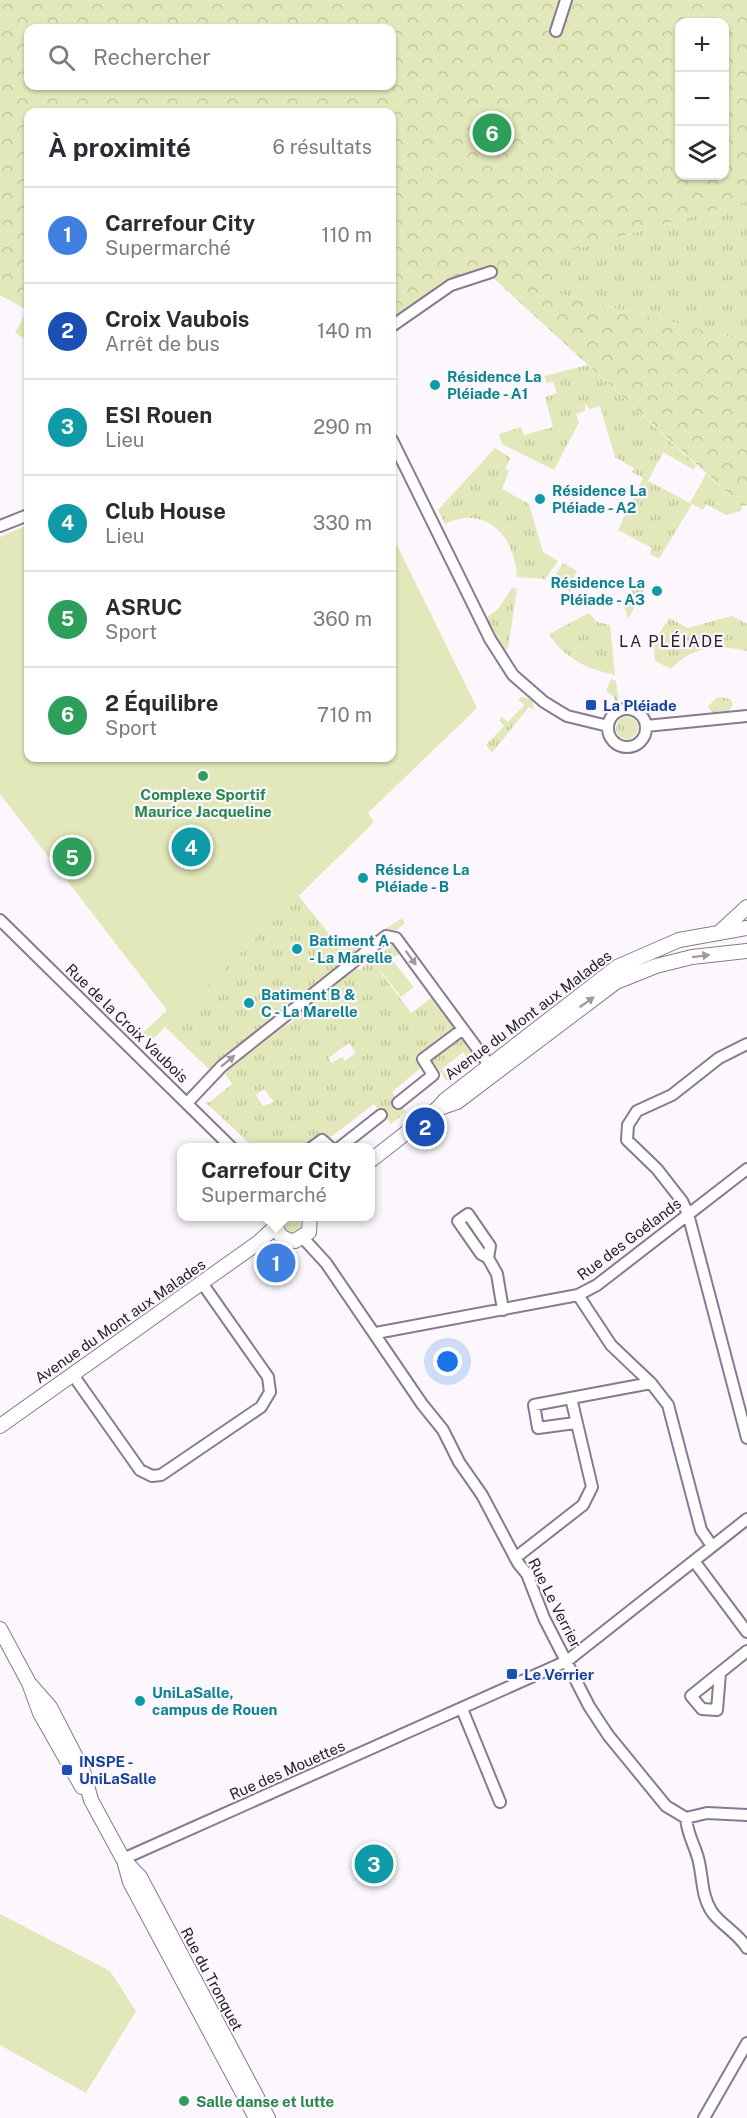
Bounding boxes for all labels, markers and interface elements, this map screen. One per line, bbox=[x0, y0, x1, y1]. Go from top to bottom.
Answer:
map controls bbox=[675, 18, 729, 180]
button: + bbox=[675, 18, 729, 72]
search box bbox=[24, 24, 396, 90]
icon: search bbox=[45, 41, 78, 74]
text: Rechercher bbox=[93, 44, 211, 70]
button: − bbox=[675, 72, 729, 126]
pin: 6 bbox=[472, 110, 512, 156]
button: layers bbox=[675, 126, 729, 180]
text: À proximité bbox=[48, 132, 191, 163]
text: 6 résultats bbox=[272, 135, 372, 159]
text: Carrefour City bbox=[105, 210, 255, 236]
text: 1 bbox=[63, 223, 72, 247]
text: 110 m bbox=[321, 223, 372, 247]
text: Supermarché bbox=[105, 236, 231, 260]
text: Croix Vaubois bbox=[105, 306, 249, 332]
text: 2 bbox=[61, 319, 74, 343]
text: 140 m bbox=[317, 319, 372, 343]
text: Arrêt de bus bbox=[105, 332, 220, 356]
place label: Résidence La Pléiade - A1 bbox=[447, 368, 542, 402]
marker: Résidence La Pléiade - A1 bbox=[428, 378, 442, 392]
text: ESI Rouen bbox=[105, 402, 212, 428]
text: 3 bbox=[61, 415, 74, 439]
text: 290 m bbox=[313, 415, 372, 439]
text: Lieu bbox=[105, 428, 144, 452]
place label: Résidence La Pléiade - A2 bbox=[552, 482, 647, 516]
marker: Résidence La Pléiade - A2 bbox=[533, 492, 547, 506]
text: Club House bbox=[105, 498, 226, 524]
text: 4 bbox=[61, 511, 74, 535]
text: 330 m bbox=[313, 511, 372, 535]
text: Lieu bbox=[105, 524, 144, 548]
place label: Résidence La Pléiade - A3 bbox=[550, 574, 645, 608]
marker: Résidence La Pléiade - A3 bbox=[650, 584, 664, 598]
text: ASRUC bbox=[105, 594, 182, 620]
text: 5 bbox=[61, 607, 74, 631]
text: 360 m bbox=[313, 607, 372, 631]
text: Sport bbox=[105, 620, 157, 644]
district label: LA PLÉIADE bbox=[619, 631, 725, 651]
text: 2 Équilibre bbox=[105, 690, 218, 716]
place label: La Pléiade bbox=[603, 697, 677, 714]
marker: La Pléiade bbox=[584, 698, 598, 712]
text: 6 bbox=[61, 703, 74, 727]
text: 710 m bbox=[317, 703, 372, 727]
text: Sport bbox=[105, 716, 157, 740]
marker: Complexe Sportif Maurice Jacqueline bbox=[196, 769, 210, 783]
place label: Complexe Sportif Maurice Jacqueline bbox=[134, 786, 272, 820]
pin: 4 bbox=[172, 824, 210, 870]
pin: 5 bbox=[52, 834, 92, 880]
place label: Résidence La Pléiade - B bbox=[375, 861, 470, 895]
marker: Résidence La Pléiade - B bbox=[356, 871, 370, 885]
place label: Batiment A - La Marelle bbox=[309, 932, 392, 966]
marker: Batiment A - La Marelle bbox=[290, 942, 304, 956]
street label: Avenue du Mont aux Malades bbox=[441, 947, 615, 1083]
one-way arrow bbox=[405, 950, 417, 966]
one-way arrow bbox=[692, 951, 711, 961]
street label: Rue de la Croix Vaubois bbox=[62, 960, 192, 1086]
place label: Batiment B & C - La Marelle bbox=[261, 986, 358, 1020]
marker: Batiment B & C - La Marelle bbox=[242, 996, 256, 1010]
one-way arrow bbox=[580, 997, 595, 1009]
one-way arrow bbox=[220, 1055, 236, 1068]
pin: 2 bbox=[406, 1104, 444, 1150]
popup bbox=[177, 1143, 375, 1221]
text: Carrefour City bbox=[201, 1157, 351, 1183]
text: Supermarché bbox=[201, 1183, 327, 1207]
street label: Rue des Goélands bbox=[574, 1195, 684, 1283]
pin: 1 bbox=[256, 1240, 296, 1286]
street label: Avenue du Mont aux Malades bbox=[32, 1256, 208, 1386]
your location bbox=[433, 1347, 462, 1376]
street label: Rue Le Verrier bbox=[525, 1555, 585, 1651]
place label: Le Verrier bbox=[524, 1666, 594, 1683]
marker: Le Verrier bbox=[505, 1667, 519, 1681]
place label: UniLaSalle, campus de Rouen bbox=[152, 1684, 278, 1718]
marker: UniLaSalle, campus de Rouen bbox=[133, 1694, 147, 1708]
street label: Rue des Mouettes bbox=[227, 1737, 347, 1803]
place label: INSPE - UniLaSalle bbox=[79, 1753, 156, 1787]
marker: INSPE - UniLaSalle bbox=[60, 1763, 74, 1777]
pin: 3 bbox=[354, 1842, 394, 1886]
street label: Rue du Tronquet bbox=[178, 1924, 247, 2034]
place label: Salle danse et lutte bbox=[196, 2093, 334, 2110]
marker: Salle danse et lutte bbox=[177, 2094, 191, 2108]

